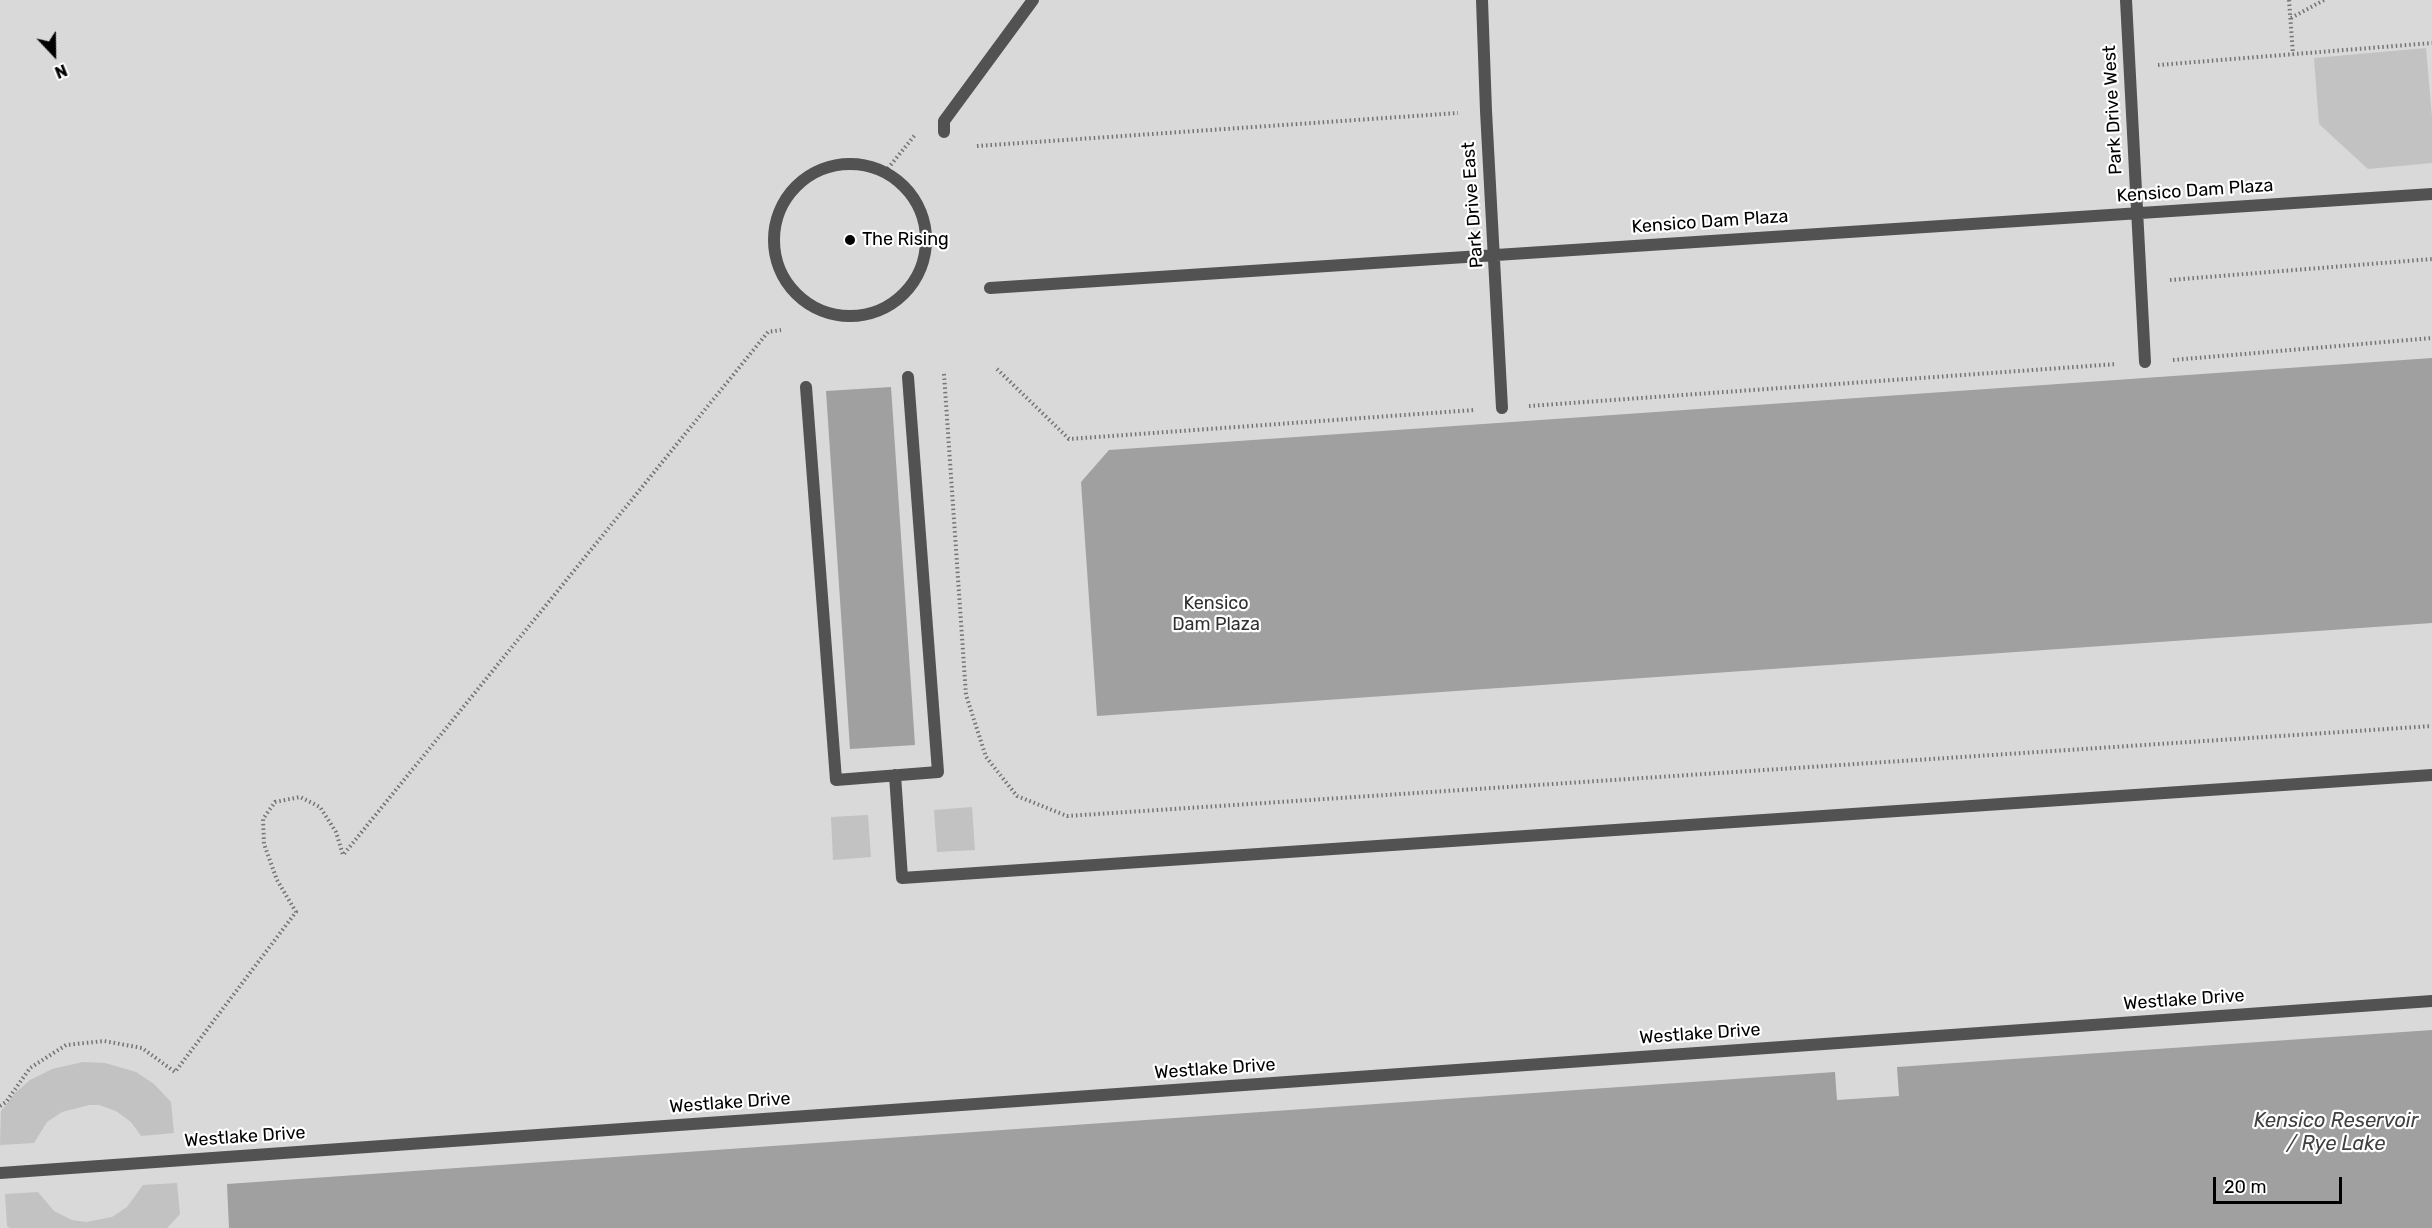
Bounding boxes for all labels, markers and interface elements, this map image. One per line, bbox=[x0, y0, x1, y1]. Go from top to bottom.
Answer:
north arrow bbox=[24, 24, 84, 84]
street label: Park Drive West bbox=[2099, 45, 2127, 175]
text: N bbox=[52, 60, 70, 82]
street label: Park Drive East bbox=[1458, 141, 1488, 269]
street label: Kensico Dam Plaza bbox=[2116, 175, 2274, 207]
street label: Kensico Dam Plaza bbox=[1631, 206, 1789, 238]
place label: The Rising bbox=[862, 229, 949, 251]
marker: The Rising bbox=[843, 233, 857, 247]
park label: Kensico Dam Plaza bbox=[1172, 593, 1260, 636]
street label: Westlake Drive bbox=[2123, 985, 2245, 1015]
street label: Westlake Drive bbox=[1639, 1019, 1761, 1049]
street label: Westlake Drive bbox=[1154, 1054, 1276, 1084]
street label: Westlake Drive bbox=[669, 1088, 791, 1118]
water label: Kensico Reservoir / Rye Lake bbox=[2254, 1109, 2418, 1156]
street label: Westlake Drive bbox=[184, 1122, 306, 1152]
scale bar bbox=[2216, 1165, 2345, 1203]
text: 20 m bbox=[2224, 1176, 2266, 1198]

